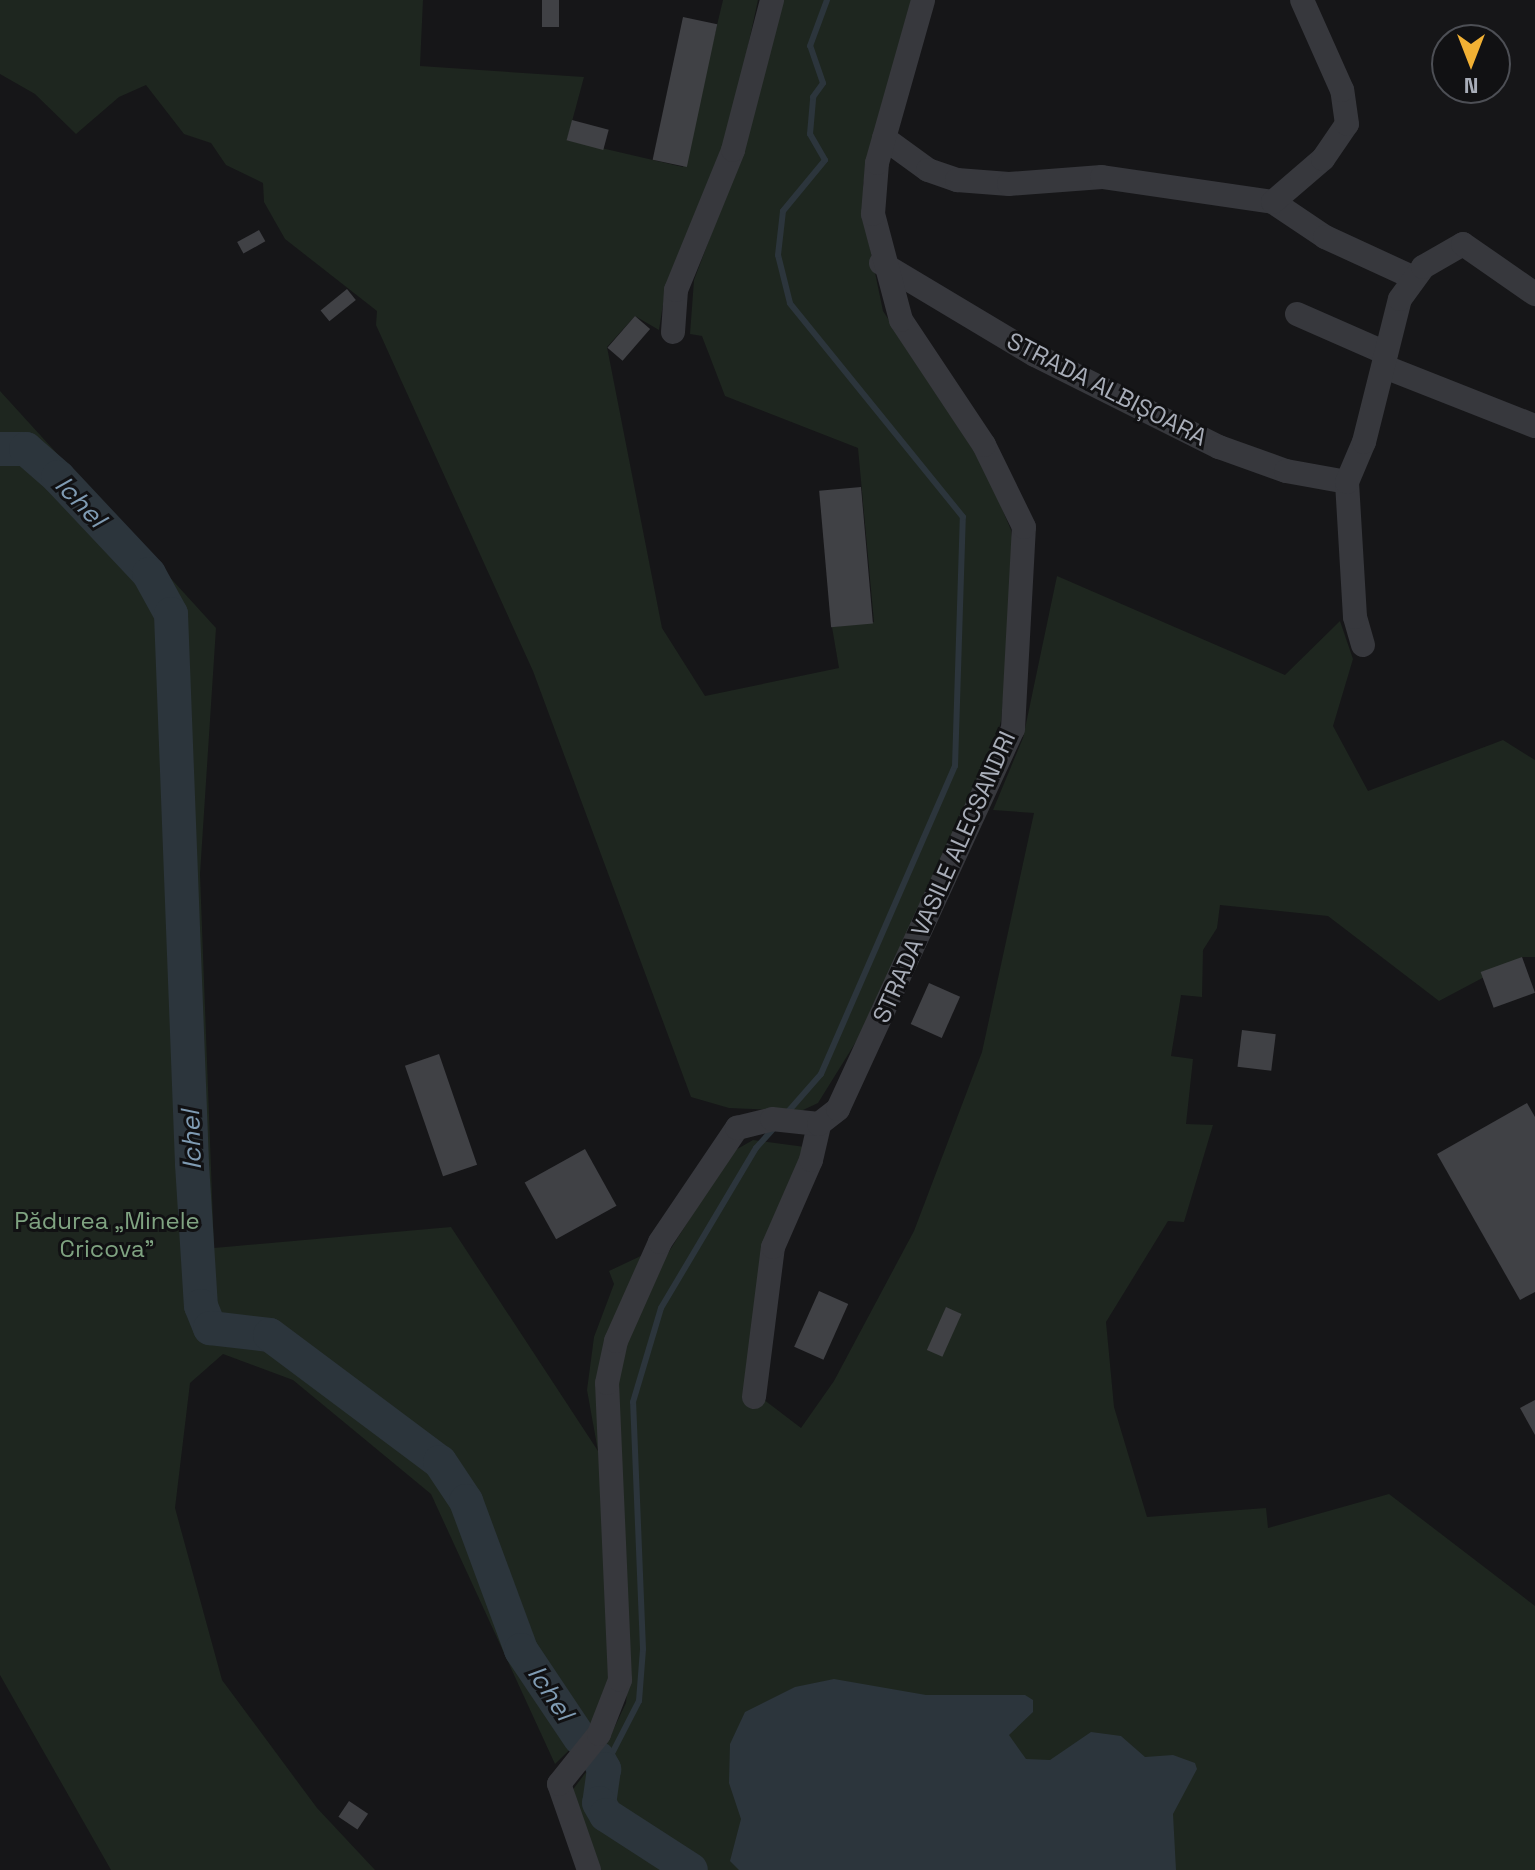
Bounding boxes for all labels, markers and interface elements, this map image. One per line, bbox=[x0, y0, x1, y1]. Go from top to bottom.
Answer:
north arrow bbox=[1431, 24, 1511, 104]
text: N bbox=[1464, 72, 1478, 100]
street label: STRADA ALBIȘOARA bbox=[1002, 326, 1212, 452]
water label: Ichel bbox=[48, 470, 112, 534]
street label: STRADA VASILE ALECSANDRI bbox=[866, 726, 1022, 1028]
water label: Ichel bbox=[175, 1110, 209, 1170]
park label: Pădurea „Minele Cricova” bbox=[14, 1207, 200, 1263]
water label: Ichel bbox=[520, 1660, 580, 1726]

